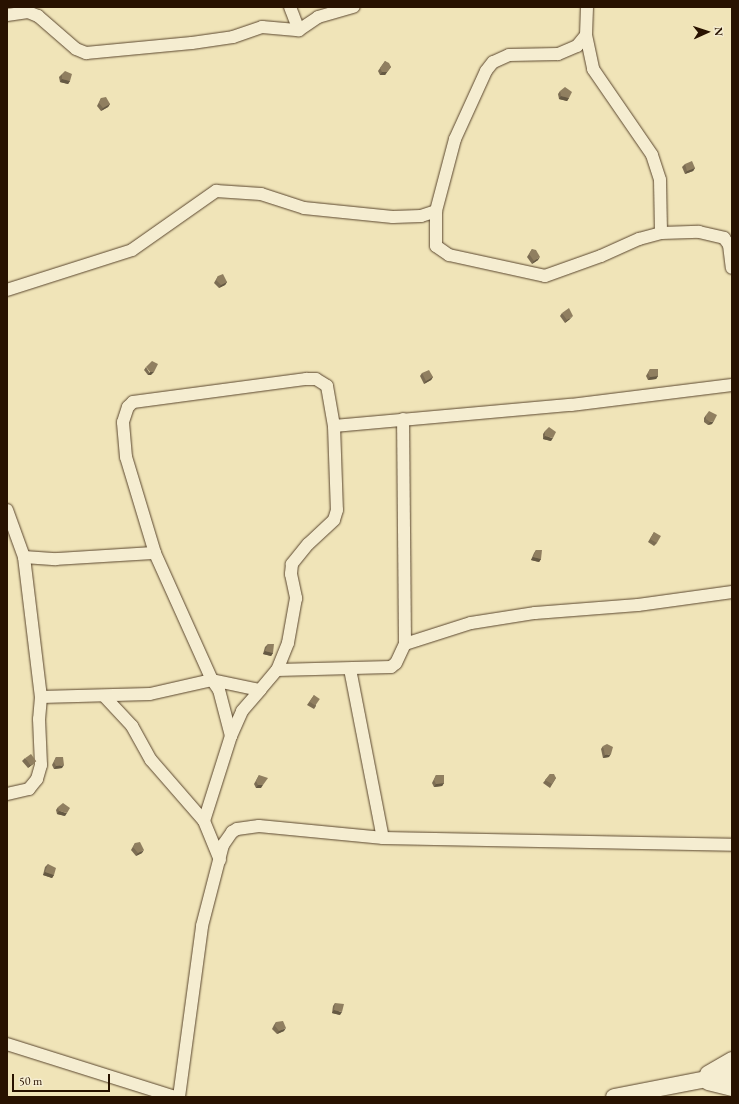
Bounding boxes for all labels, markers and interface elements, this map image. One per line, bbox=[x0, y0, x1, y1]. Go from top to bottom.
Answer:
north arrow bbox=[687, 12, 727, 52]
text: N bbox=[712, 27, 726, 36]
scale bar bbox=[14, 1066, 112, 1092]
text: 50 m bbox=[19, 1073, 42, 1089]

